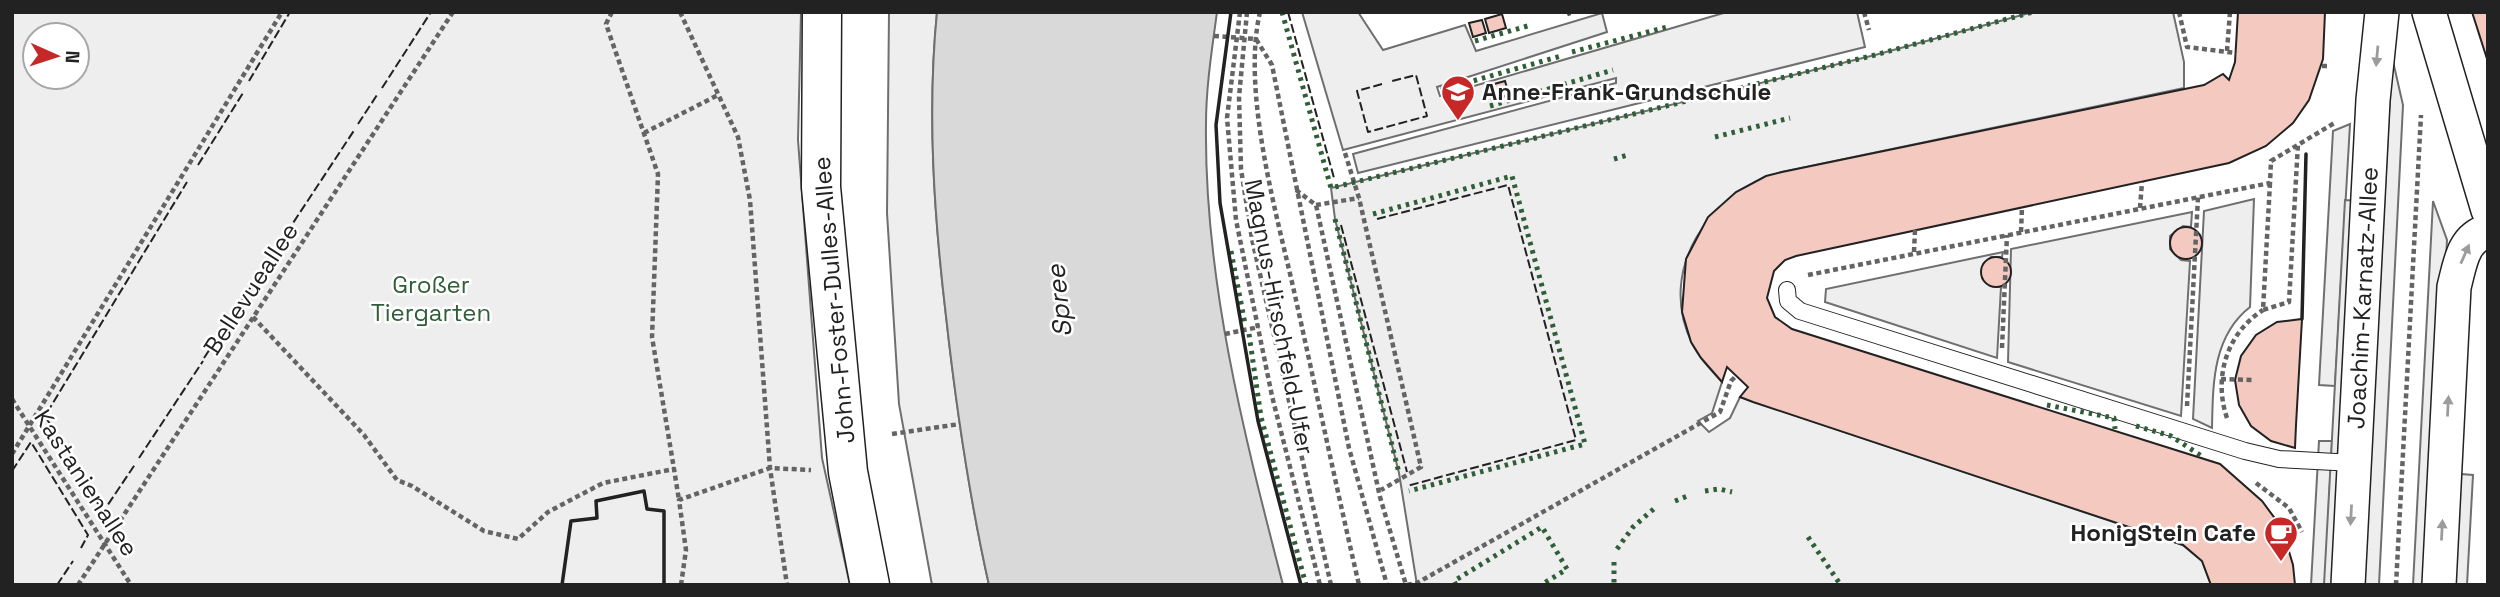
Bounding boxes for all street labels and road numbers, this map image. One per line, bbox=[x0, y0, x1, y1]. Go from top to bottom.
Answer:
street label: John-Foster-Dulles-Allee bbox=[806, 155, 862, 445]
street label: Joachim-Karnatz-Allee bbox=[2340, 166, 2385, 430]
street label: Magnus-Hirschfeld-Ufer bbox=[1238, 177, 1321, 457]
street label: Bellevueallee bbox=[196, 217, 305, 361]
street label: Kastanienallee bbox=[27, 403, 145, 562]

